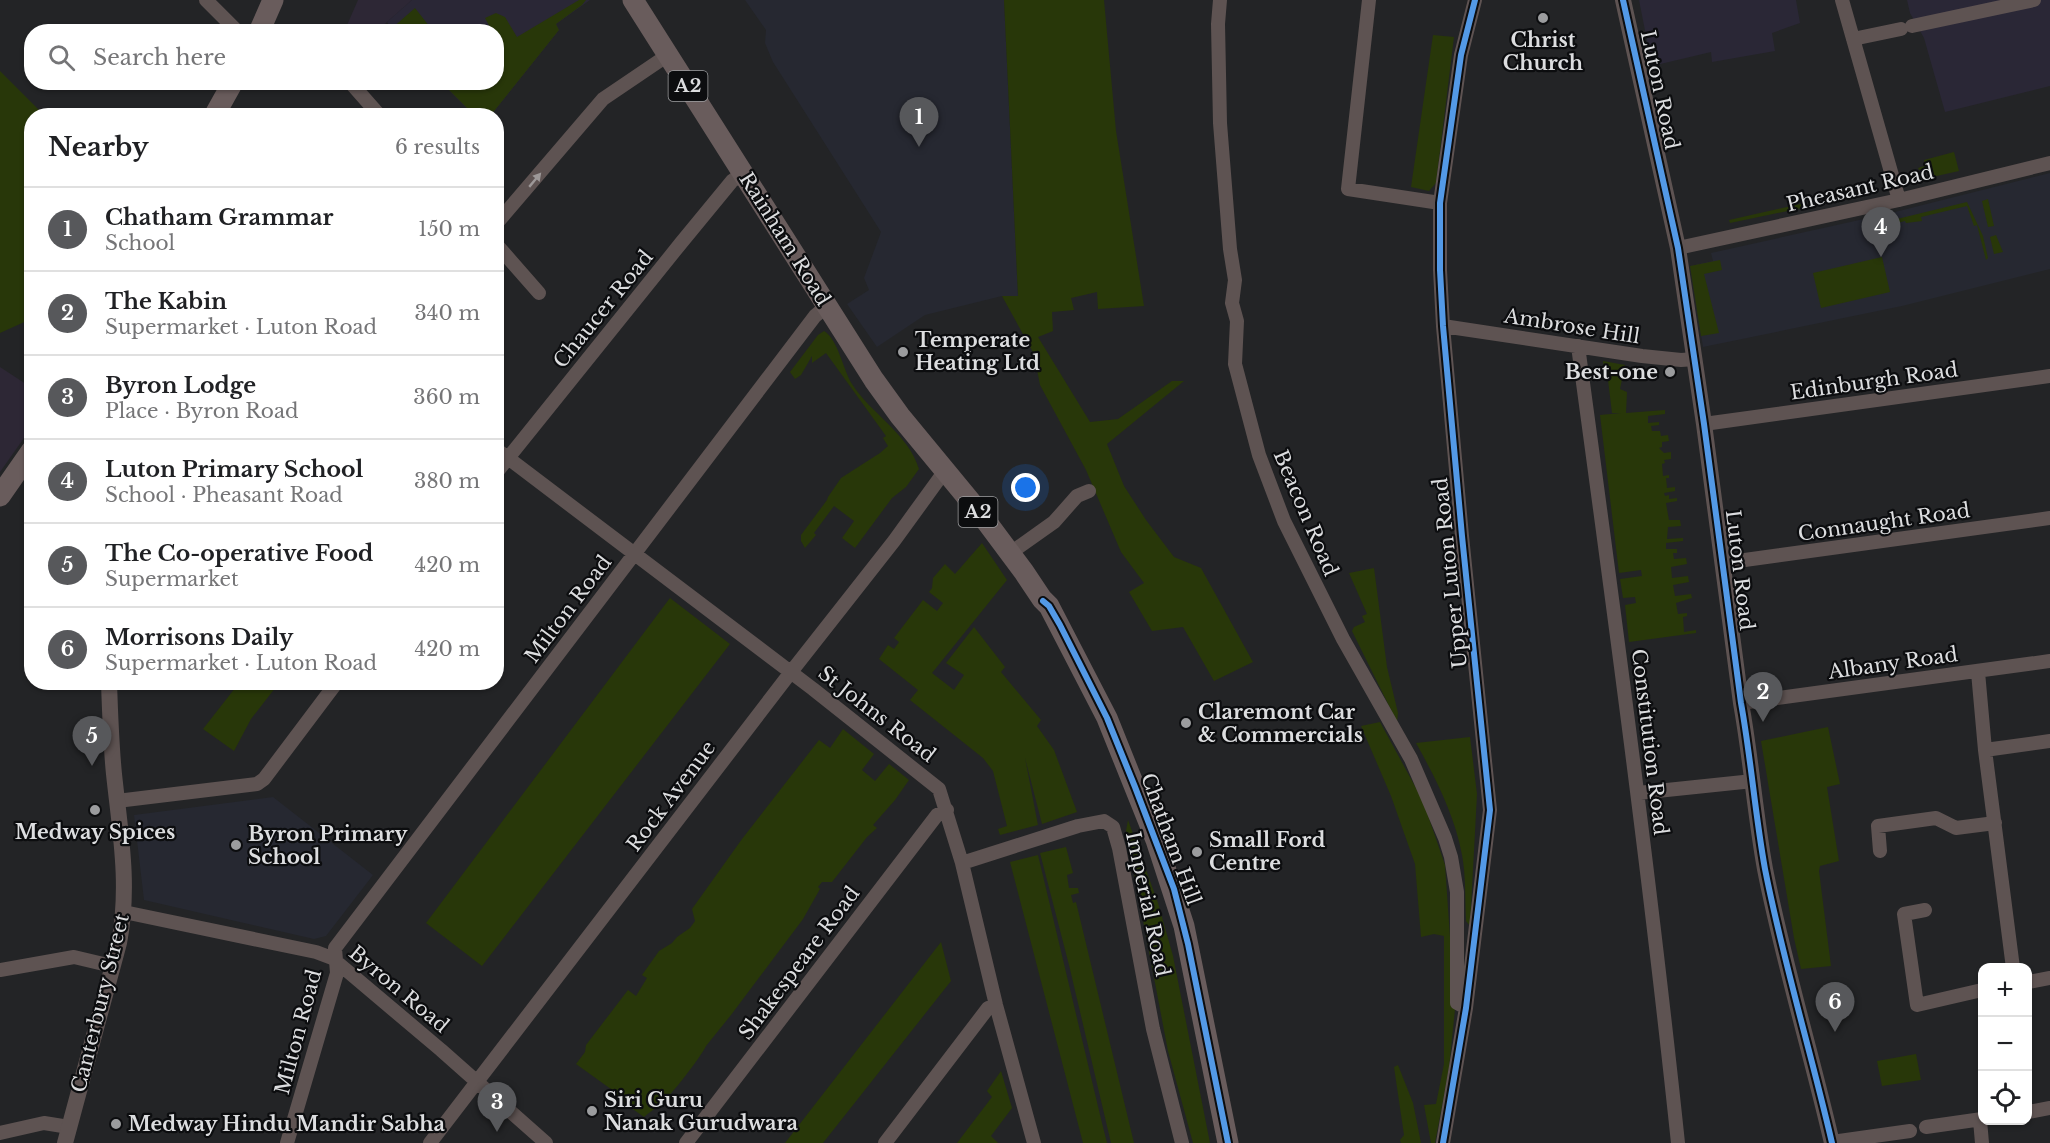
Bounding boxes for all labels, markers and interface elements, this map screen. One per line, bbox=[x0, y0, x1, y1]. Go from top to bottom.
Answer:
marker: Christ Church bbox=[1536, 11, 1550, 25]
search box bbox=[24, 24, 504, 90]
place label: Christ Church bbox=[1503, 28, 1584, 75]
street label: Luton Road bbox=[1636, 28, 1684, 152]
icon: search bbox=[45, 41, 78, 74]
text: Search here bbox=[93, 44, 226, 71]
road number: A2 bbox=[668, 71, 708, 101]
pin: 1 bbox=[900, 98, 938, 147]
text: Nearby bbox=[48, 131, 149, 163]
text: 6 results bbox=[395, 135, 480, 159]
street label: Pheasant Road bbox=[1784, 159, 1936, 217]
street label: Rainham Road bbox=[734, 168, 836, 310]
one-way arrow bbox=[528, 172, 541, 188]
text: Chatham Grammar bbox=[105, 204, 333, 231]
pin: 4 bbox=[1862, 208, 1900, 257]
text: 1 bbox=[63, 217, 72, 241]
text: 150 m bbox=[418, 217, 480, 241]
text: School bbox=[105, 231, 175, 255]
street label: Chaucer Road bbox=[548, 245, 658, 373]
text: The Kabin bbox=[105, 288, 227, 315]
text: 2 bbox=[61, 301, 74, 325]
text: 340 m bbox=[415, 301, 480, 325]
street label: Ambrose Hill bbox=[1501, 303, 1642, 349]
text: Supermarket · Luton Road bbox=[105, 315, 377, 339]
place label: Temperate Heating Ltd bbox=[915, 328, 1040, 375]
marker: Temperate Heating Ltd bbox=[896, 345, 910, 359]
street label: Edinburgh Road bbox=[1788, 357, 1960, 405]
place label: Best-one bbox=[1565, 360, 1658, 384]
marker: Best-one bbox=[1663, 365, 1677, 379]
text: Byron Lodge bbox=[105, 372, 256, 399]
text: 3 bbox=[61, 385, 74, 409]
text: 360 m bbox=[413, 385, 480, 409]
text: Place · Byron Road bbox=[105, 399, 299, 423]
street label: Beacon Road bbox=[1269, 446, 1343, 580]
text: Luton Primary School bbox=[105, 456, 363, 483]
text: 4 bbox=[61, 469, 74, 493]
text: 380 m bbox=[414, 469, 480, 493]
your location bbox=[1011, 473, 1040, 502]
street label: Upper Luton Road bbox=[1428, 477, 1472, 669]
text: School · Pheasant Road bbox=[105, 483, 343, 507]
road number: A2 bbox=[958, 497, 998, 527]
street label: Connaught Road bbox=[1796, 498, 1972, 546]
street label: Luton Road bbox=[1721, 508, 1759, 632]
text: The Co-operative Food bbox=[105, 540, 373, 567]
street label: Milton Road bbox=[520, 550, 616, 668]
text: 5 bbox=[62, 553, 73, 577]
text: 420 m bbox=[415, 553, 480, 577]
text: Supermarket bbox=[105, 567, 239, 591]
text: Morrisons Daily bbox=[105, 624, 293, 651]
text: 6 bbox=[61, 637, 74, 661]
text: 420 m bbox=[415, 637, 480, 661]
street label: Albany Road bbox=[1826, 642, 1959, 684]
street label: Constitution Road bbox=[1627, 647, 1673, 837]
text: Supermarket · Luton Road bbox=[105, 651, 377, 675]
street label: St Johns Road bbox=[814, 661, 940, 767]
pin: 2 bbox=[1744, 672, 1782, 722]
place label: Claremont Car & Commercials bbox=[1198, 700, 1363, 747]
pin: 5 bbox=[72, 716, 112, 766]
marker: Claremont Car & Commercials bbox=[1179, 716, 1193, 730]
street label: Rock Avenue bbox=[622, 736, 720, 856]
street label: Chatham Hill bbox=[1136, 770, 1206, 908]
marker: Medway Spices bbox=[88, 803, 102, 817]
place label: Medway Spices bbox=[15, 820, 175, 844]
place label: Byron Primary School bbox=[248, 822, 408, 869]
place label: Small Ford Centre bbox=[1209, 828, 1325, 875]
street label: Imperial Road bbox=[1121, 829, 1175, 979]
marker: Byron Primary School bbox=[229, 838, 243, 852]
marker: Small Ford Centre bbox=[1190, 845, 1204, 859]
street label: Shakespeare Road bbox=[734, 882, 864, 1044]
street label: Canterbury Street bbox=[66, 911, 134, 1095]
street label: Byron Road bbox=[344, 940, 454, 1038]
map controls bbox=[1978, 963, 2032, 1125]
button: + bbox=[1978, 963, 2032, 1017]
street label: Milton Road bbox=[270, 967, 326, 1097]
pin: 6 bbox=[1816, 982, 1854, 1032]
button: − bbox=[1978, 1017, 2032, 1071]
button: locate bbox=[1978, 1071, 2032, 1125]
pin: 3 bbox=[478, 1082, 516, 1132]
place label: Siri Guru Nanak Gurudwara bbox=[604, 1088, 798, 1135]
marker: Siri Guru Nanak Gurudwara bbox=[585, 1104, 599, 1118]
place label: Medway Hindu Mandir Sabha bbox=[128, 1112, 446, 1136]
marker: Medway Hindu Mandir Sabha bbox=[109, 1117, 123, 1131]

